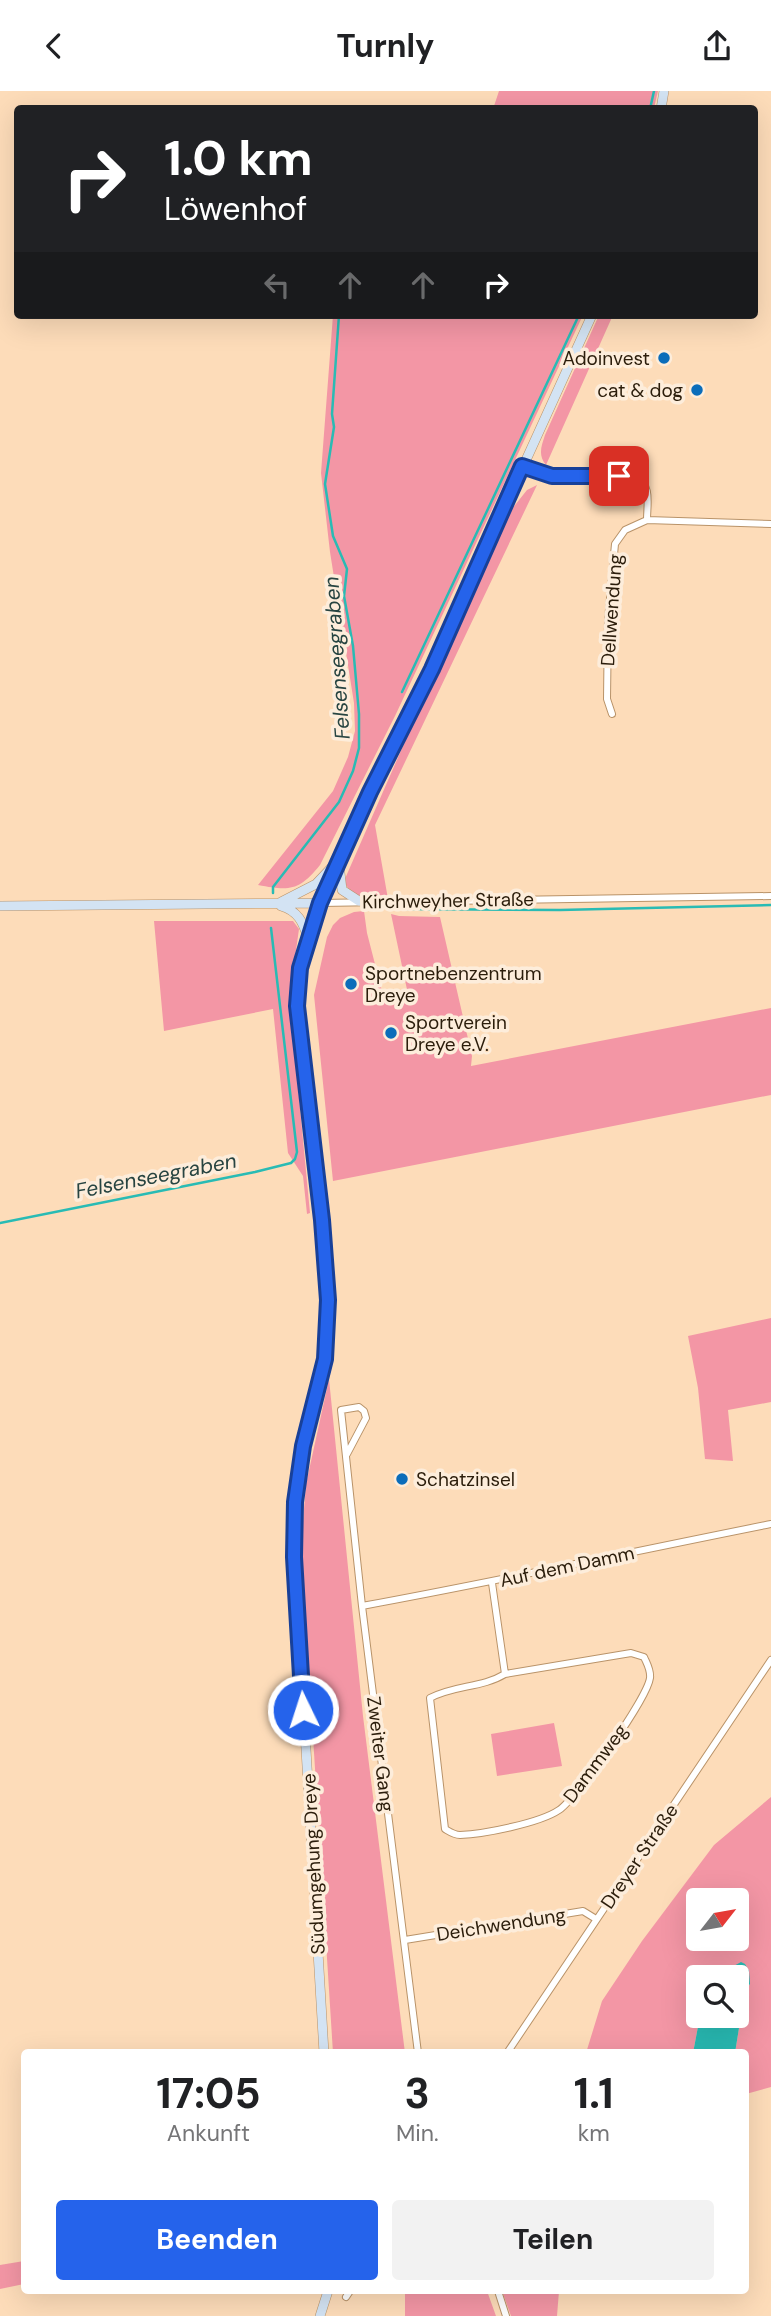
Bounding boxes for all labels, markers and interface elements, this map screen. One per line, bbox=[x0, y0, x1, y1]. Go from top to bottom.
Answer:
text: Turnly bbox=[337, 25, 434, 67]
icon: back bbox=[35, 27, 73, 65]
icon: share bbox=[698, 27, 736, 65]
text: 1.0 km bbox=[164, 126, 313, 190]
icon: right bbox=[49, 133, 140, 224]
text: Löwenhof bbox=[164, 188, 307, 230]
icon: left bbox=[258, 266, 296, 304]
icon: ahead bbox=[331, 266, 369, 304]
icon: ahead bbox=[404, 266, 442, 304]
icon: right bbox=[477, 266, 515, 304]
place label: Adoinvest bbox=[563, 346, 650, 371]
marker: Adoinvest bbox=[656, 350, 672, 366]
place label: cat & dog bbox=[597, 378, 683, 403]
marker: cat & dog bbox=[689, 382, 705, 398]
pin bbox=[589, 446, 649, 506]
icon: arrive bbox=[600, 457, 638, 495]
street label: Dellwendung bbox=[595, 553, 628, 667]
water label: Felsenseegraben bbox=[317, 575, 357, 741]
street label: Kirchweyher Straße bbox=[362, 887, 534, 914]
place label: Sportnebenzentrum Dreye bbox=[365, 961, 542, 1008]
marker: Sportnebenzentrum Dreye bbox=[343, 976, 359, 992]
place label: Sportverein Dreye e.V. bbox=[405, 1010, 507, 1057]
marker: Sportverein Dreye e.V. bbox=[383, 1025, 399, 1041]
water label: Felsenseegraben bbox=[73, 1147, 239, 1205]
place label: Schatzinsel bbox=[416, 1467, 515, 1492]
marker: Schatzinsel bbox=[394, 1471, 410, 1487]
street label: Auf dem Damm bbox=[498, 1540, 637, 1593]
position arrow bbox=[266, 1673, 340, 1747]
street label: Zweiter Gang bbox=[361, 1695, 400, 1814]
street label: Dammweg bbox=[558, 1718, 634, 1808]
street label: Südumgehung Dreye bbox=[296, 1773, 331, 1955]
street label: Dreyer Straße bbox=[595, 1799, 684, 1914]
north arrow bbox=[686, 1888, 749, 1951]
map controls bbox=[686, 1888, 749, 2028]
street label: Deichwendung bbox=[435, 1902, 568, 1947]
button: search bbox=[686, 1965, 749, 2028]
text: 17:05 bbox=[156, 2066, 261, 2121]
text: 3 bbox=[405, 2066, 430, 2121]
text: 1.1 bbox=[574, 2066, 614, 2121]
text: Ankunft bbox=[167, 2118, 250, 2148]
text: Min. bbox=[396, 2118, 439, 2148]
text: km bbox=[578, 2118, 610, 2148]
button: Beenden bbox=[56, 2200, 378, 2280]
button: Teilen bbox=[392, 2200, 714, 2280]

